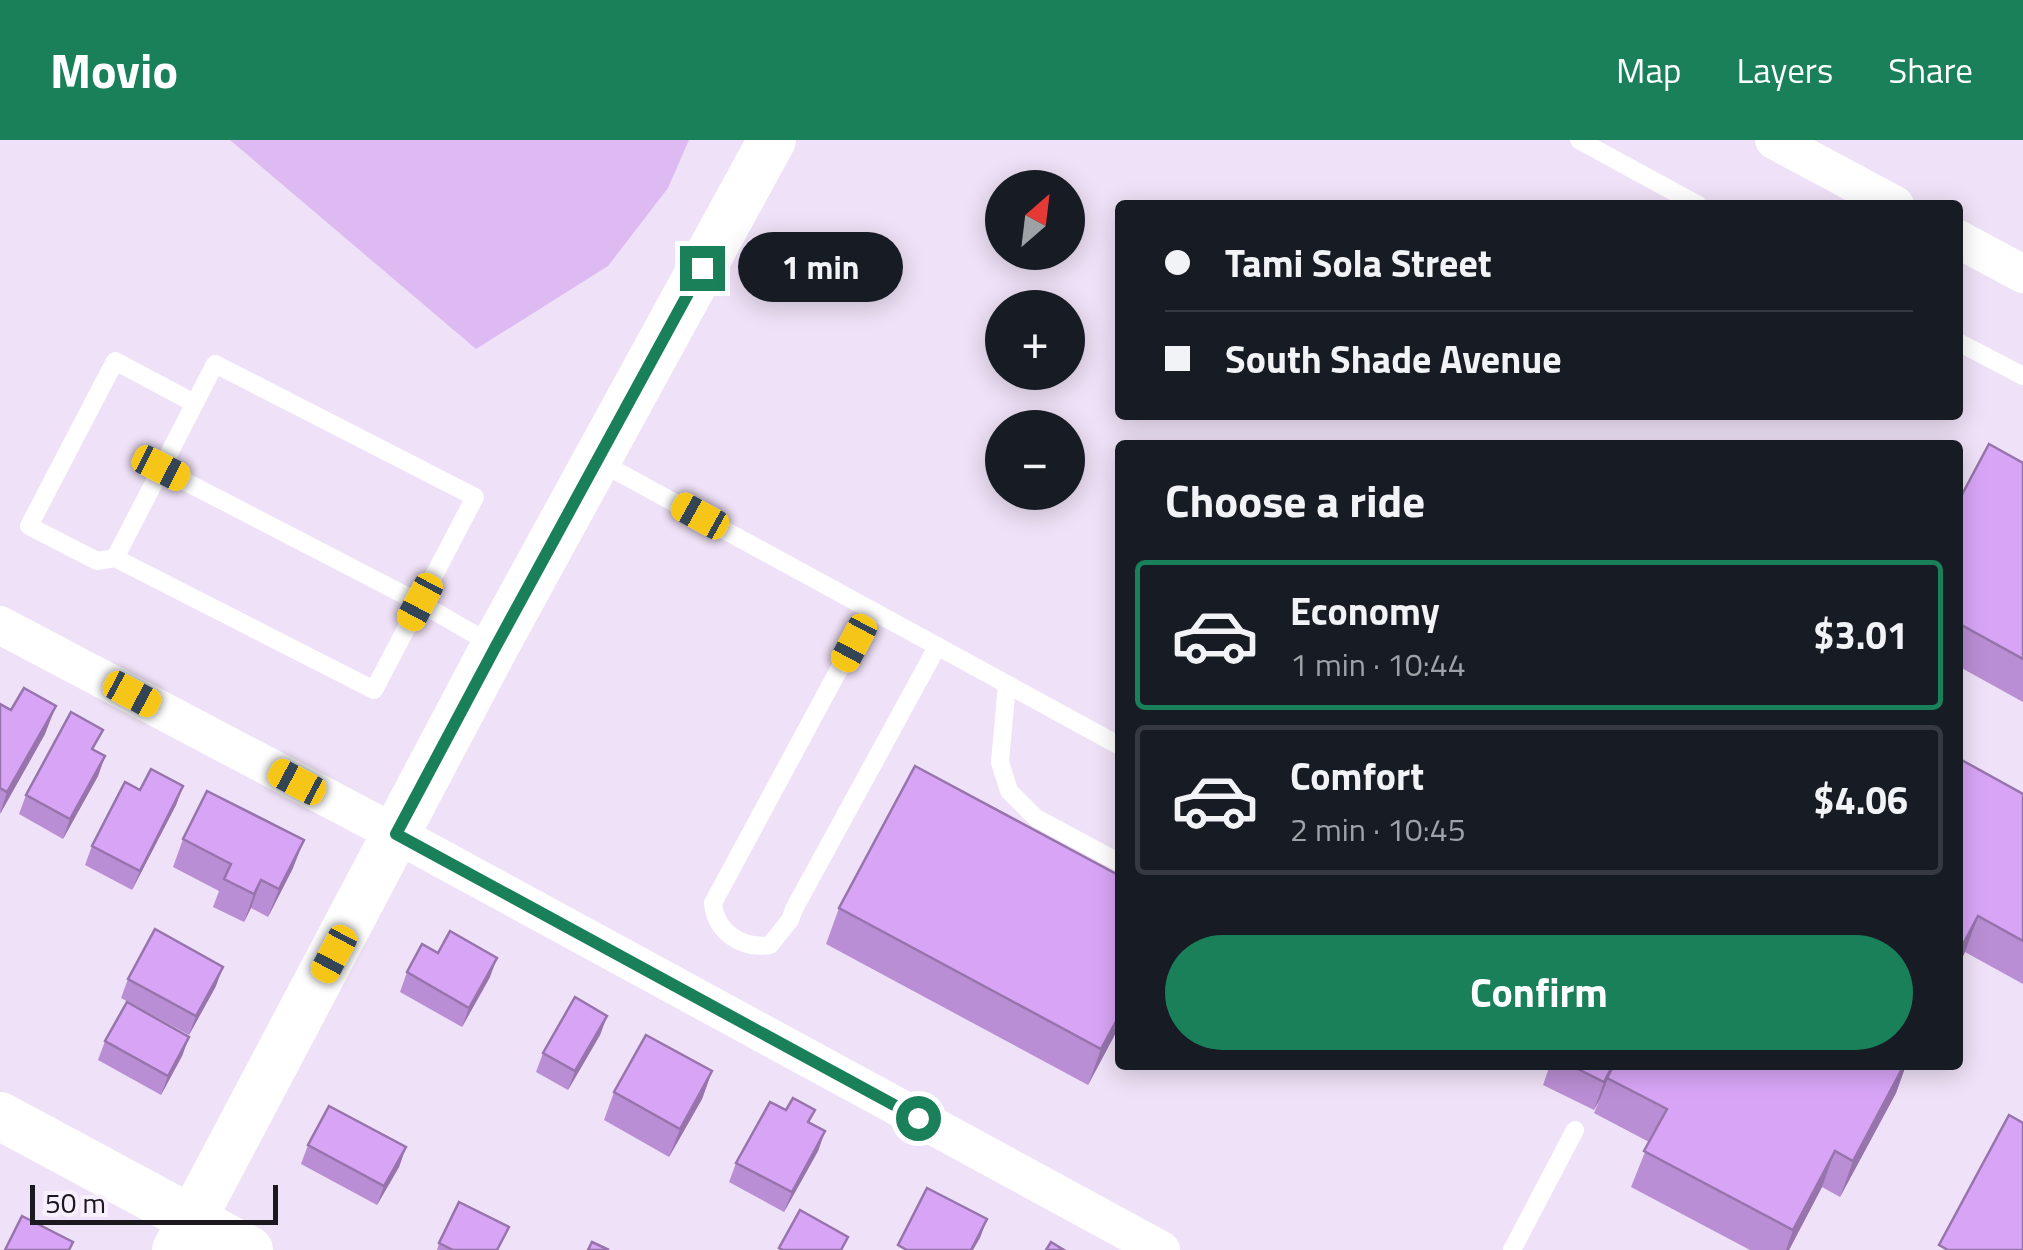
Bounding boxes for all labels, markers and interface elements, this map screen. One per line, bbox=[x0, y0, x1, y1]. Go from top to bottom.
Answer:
text: Movio bbox=[50, 34, 178, 107]
text: Map bbox=[1616, 43, 1681, 97]
text: Layers bbox=[1736, 43, 1833, 97]
text: Share bbox=[1888, 43, 1973, 97]
north arrow bbox=[985, 170, 1085, 270]
map controls bbox=[985, 170, 1085, 510]
callout: 1 min bbox=[737, 233, 902, 303]
text: Tami Sola Street bbox=[1225, 234, 1492, 292]
text: 1 min bbox=[782, 243, 859, 291]
route end bbox=[680, 246, 725, 291]
button: + bbox=[985, 290, 1085, 390]
text: South Shade Avenue bbox=[1225, 330, 1562, 388]
button: − bbox=[985, 410, 1085, 510]
car bbox=[127, 441, 195, 495]
text: Choose a ride bbox=[1165, 466, 1425, 534]
car bbox=[666, 488, 734, 544]
car bbox=[393, 568, 447, 636]
text: Economy bbox=[1290, 582, 1440, 640]
icon: car bbox=[1170, 590, 1260, 680]
text: $3.01 bbox=[1813, 606, 1908, 664]
car bbox=[827, 609, 881, 677]
text: 1 min · 10:44 bbox=[1290, 640, 1466, 688]
car bbox=[98, 667, 166, 721]
text: Comfort bbox=[1290, 747, 1424, 805]
car bbox=[263, 755, 331, 809]
icon: car bbox=[1170, 755, 1260, 845]
text: $4.06 bbox=[1813, 771, 1908, 829]
text: 2 min · 10:45 bbox=[1290, 805, 1466, 853]
car bbox=[307, 920, 361, 988]
button: Confirm bbox=[1165, 935, 1913, 1050]
route start bbox=[896, 1096, 941, 1141]
scale bar bbox=[30, 1180, 278, 1224]
text: 50 m bbox=[45, 1181, 106, 1224]

